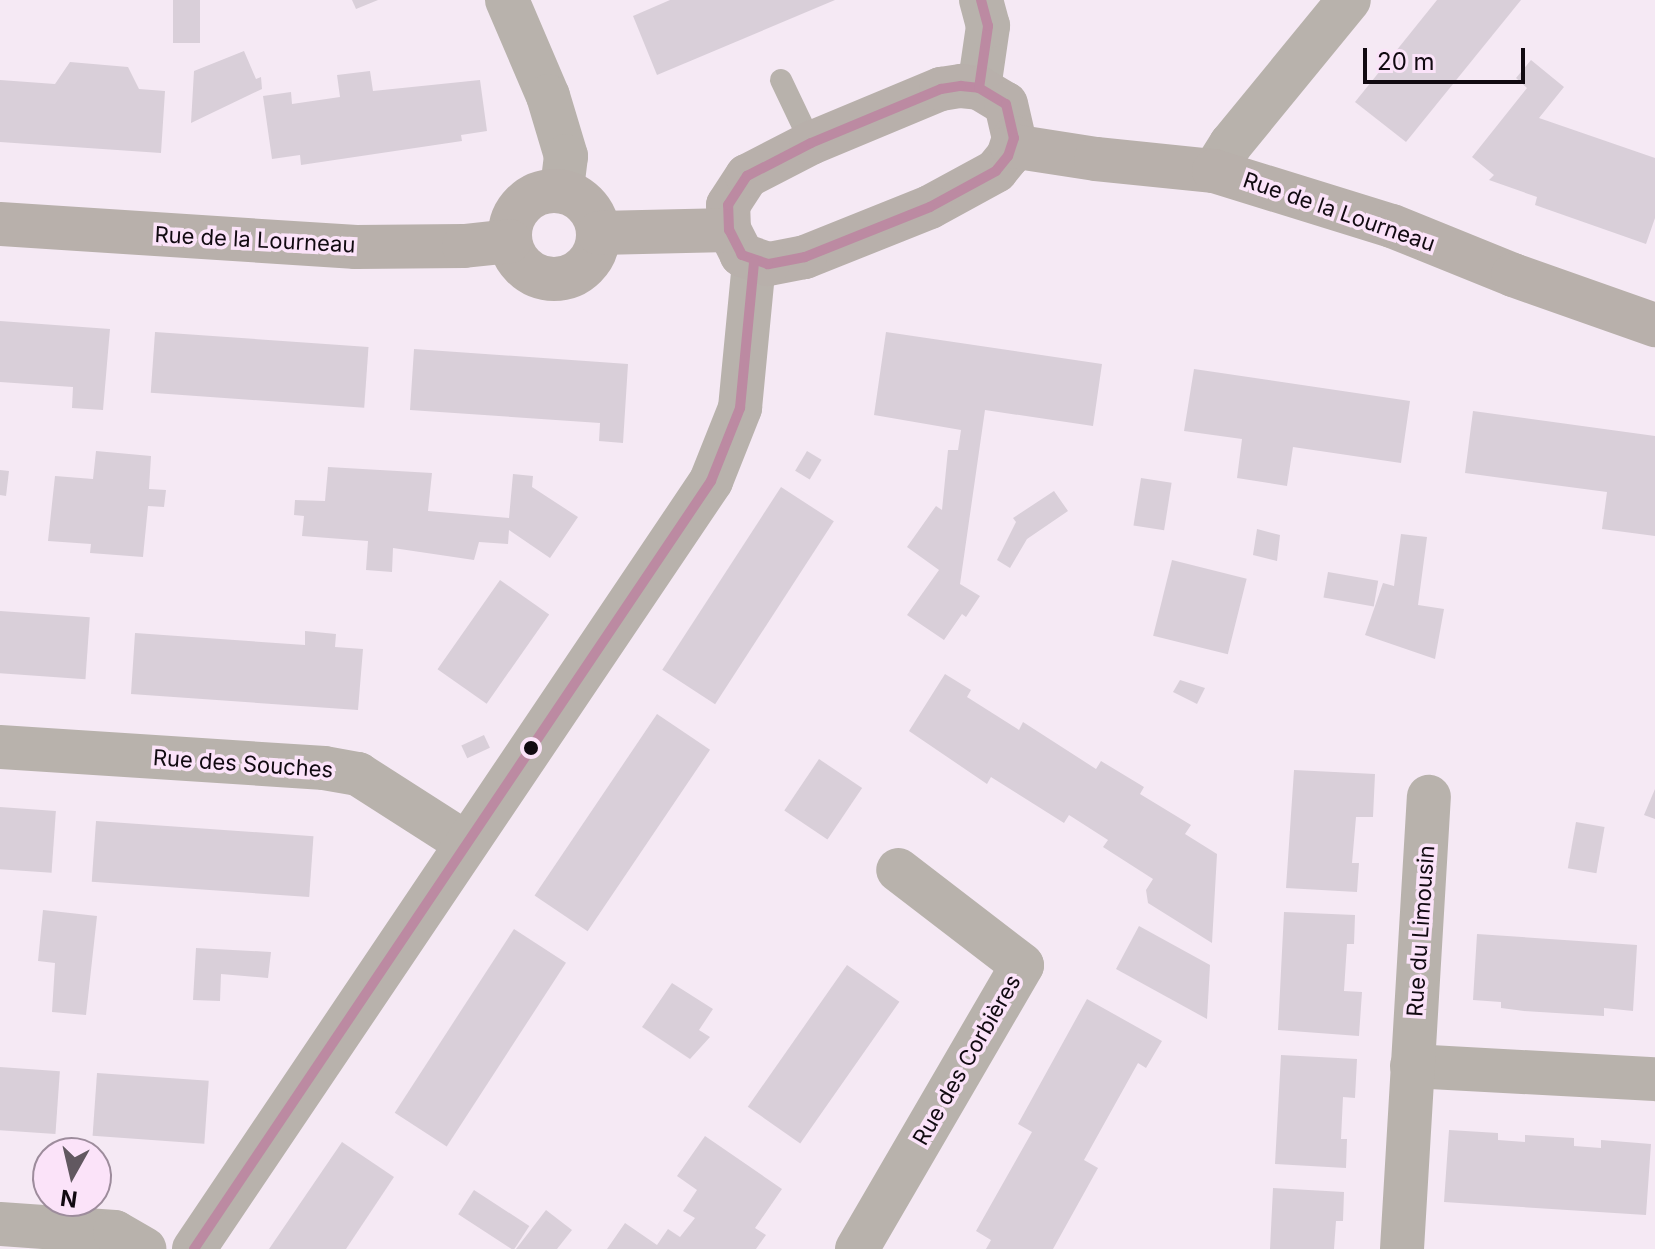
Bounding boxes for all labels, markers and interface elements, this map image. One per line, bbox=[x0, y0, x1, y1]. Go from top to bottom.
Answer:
scale bar bbox=[1367, 32, 1529, 82]
text: 20 m bbox=[1377, 47, 1435, 76]
street label: Rue de la Lourneau bbox=[1240, 167, 1438, 257]
street label: Rue de la Lourneau bbox=[154, 222, 356, 258]
unlabelled marker bbox=[523, 740, 539, 756]
street label: Rue des Souches bbox=[152, 745, 334, 783]
street label: Rue du Limousin bbox=[1402, 844, 1440, 1018]
street label: Rue des Corbières bbox=[908, 970, 1026, 1150]
north arrow bbox=[32, 1137, 112, 1217]
text: N bbox=[59, 1185, 79, 1213]

